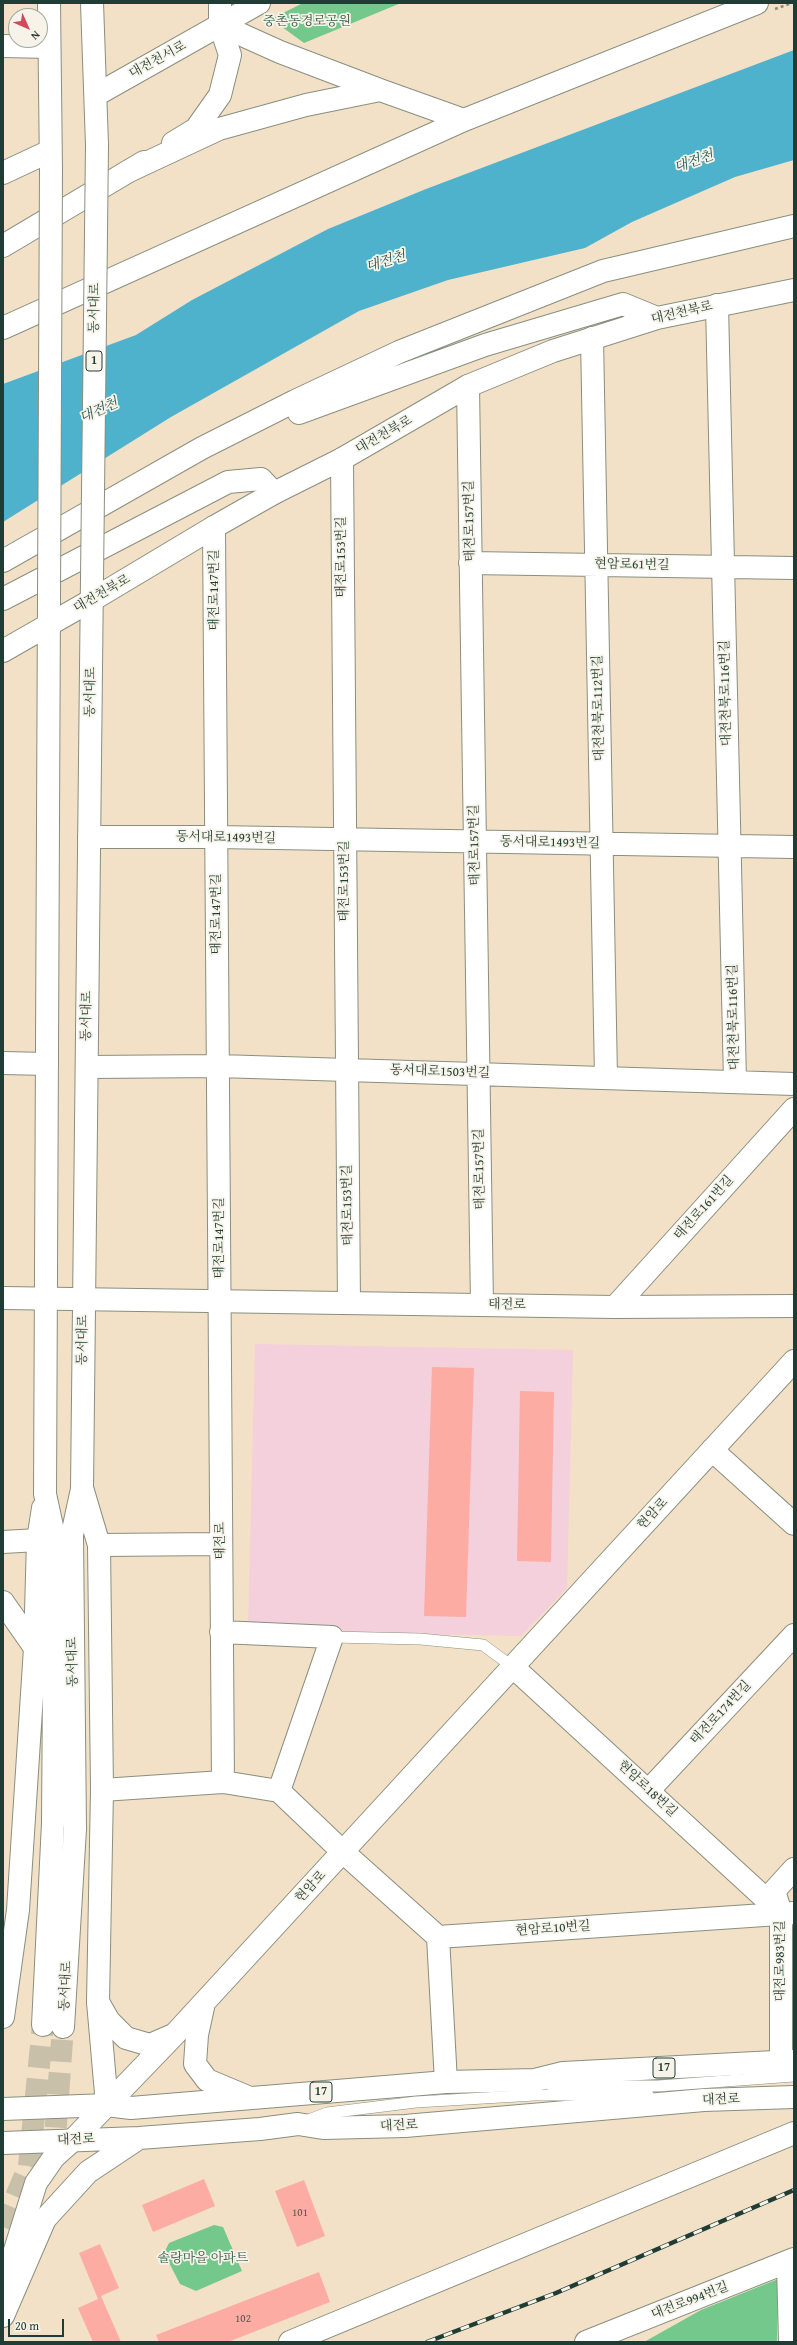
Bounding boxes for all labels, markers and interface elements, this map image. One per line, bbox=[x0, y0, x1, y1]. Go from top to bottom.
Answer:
north arrow bbox=[8, 8, 48, 48]
park label: 중촌동경로공원 bbox=[263, 14, 351, 30]
text: N bbox=[28, 28, 44, 44]
street label: 대전천서로 bbox=[127, 38, 189, 82]
water label: 대전천 bbox=[672, 147, 716, 177]
water label: 대전천 bbox=[364, 248, 408, 276]
street label: 동서대로 bbox=[87, 283, 103, 333]
street label: 대전천북로 bbox=[650, 298, 714, 328]
road number: 1 bbox=[86, 351, 102, 371]
water label: 대전천 bbox=[77, 395, 121, 427]
street label: 대전천북로 bbox=[353, 413, 415, 457]
street label: 태전로157번길 bbox=[461, 480, 479, 562]
street label: 태전로153번길 bbox=[334, 516, 350, 598]
street label: 태전로147번길 bbox=[207, 549, 223, 631]
street label: 현암로61번길 bbox=[594, 557, 670, 573]
street label: 대전천북로 bbox=[71, 572, 133, 616]
street label: 대전천북로116번길 bbox=[717, 640, 735, 746]
street label: 대전천북로112번길 bbox=[590, 655, 608, 761]
street label: 동서대로 bbox=[83, 667, 99, 717]
street label: 태전로157번길 bbox=[466, 804, 484, 886]
street label: 동서대로1493번길 bbox=[176, 829, 276, 847]
street label: 동서대로1493번길 bbox=[500, 834, 600, 852]
street label: 태전로153번길 bbox=[337, 840, 353, 922]
street label: 태전로147번길 bbox=[209, 873, 225, 955]
street label: 대전천북로116번길 bbox=[725, 964, 743, 1070]
street label: 동서대로 bbox=[79, 991, 95, 1041]
street label: 동서대로1503번길 bbox=[390, 1062, 490, 1082]
street label: 태전로157번길 bbox=[471, 1128, 489, 1210]
street label: 태전로153번길 bbox=[339, 1164, 357, 1246]
street label: 태전로161번길 bbox=[671, 1172, 737, 1244]
street label: 태전로147번길 bbox=[212, 1197, 228, 1279]
street label: 태전로 bbox=[488, 1297, 526, 1313]
street label: 동서대로 bbox=[75, 1315, 91, 1365]
street label: 현암로 bbox=[634, 1495, 672, 1533]
street label: 태전로 bbox=[213, 1522, 229, 1560]
street label: 동서대로 bbox=[65, 1637, 81, 1687]
street label: 태전로174번길 bbox=[687, 1678, 755, 1748]
street label: 현암로18번길 bbox=[614, 1758, 680, 1820]
street label: 현암로 bbox=[292, 1868, 330, 1906]
street label: 현암로10번길 bbox=[515, 1919, 591, 1939]
street label: 대전로983번길 bbox=[773, 1920, 789, 2002]
street label: 동서대로 bbox=[57, 1961, 75, 2011]
road number: 17 bbox=[653, 2058, 675, 2078]
road number: 17 bbox=[310, 2082, 332, 2102]
street label: 대전로 bbox=[702, 2092, 740, 2108]
street label: 대전로 bbox=[380, 2117, 418, 2135]
street label: 대전로 bbox=[57, 2132, 95, 2148]
house number: 101 bbox=[292, 2206, 308, 2220]
park label: 솔랑마을 아파트 bbox=[158, 2251, 248, 2267]
street label: 대전로994번길 bbox=[649, 2279, 731, 2323]
scale bar bbox=[10, 2311, 66, 2337]
house number: 102 bbox=[235, 2312, 251, 2326]
text: 20 m bbox=[15, 2317, 39, 2334]

